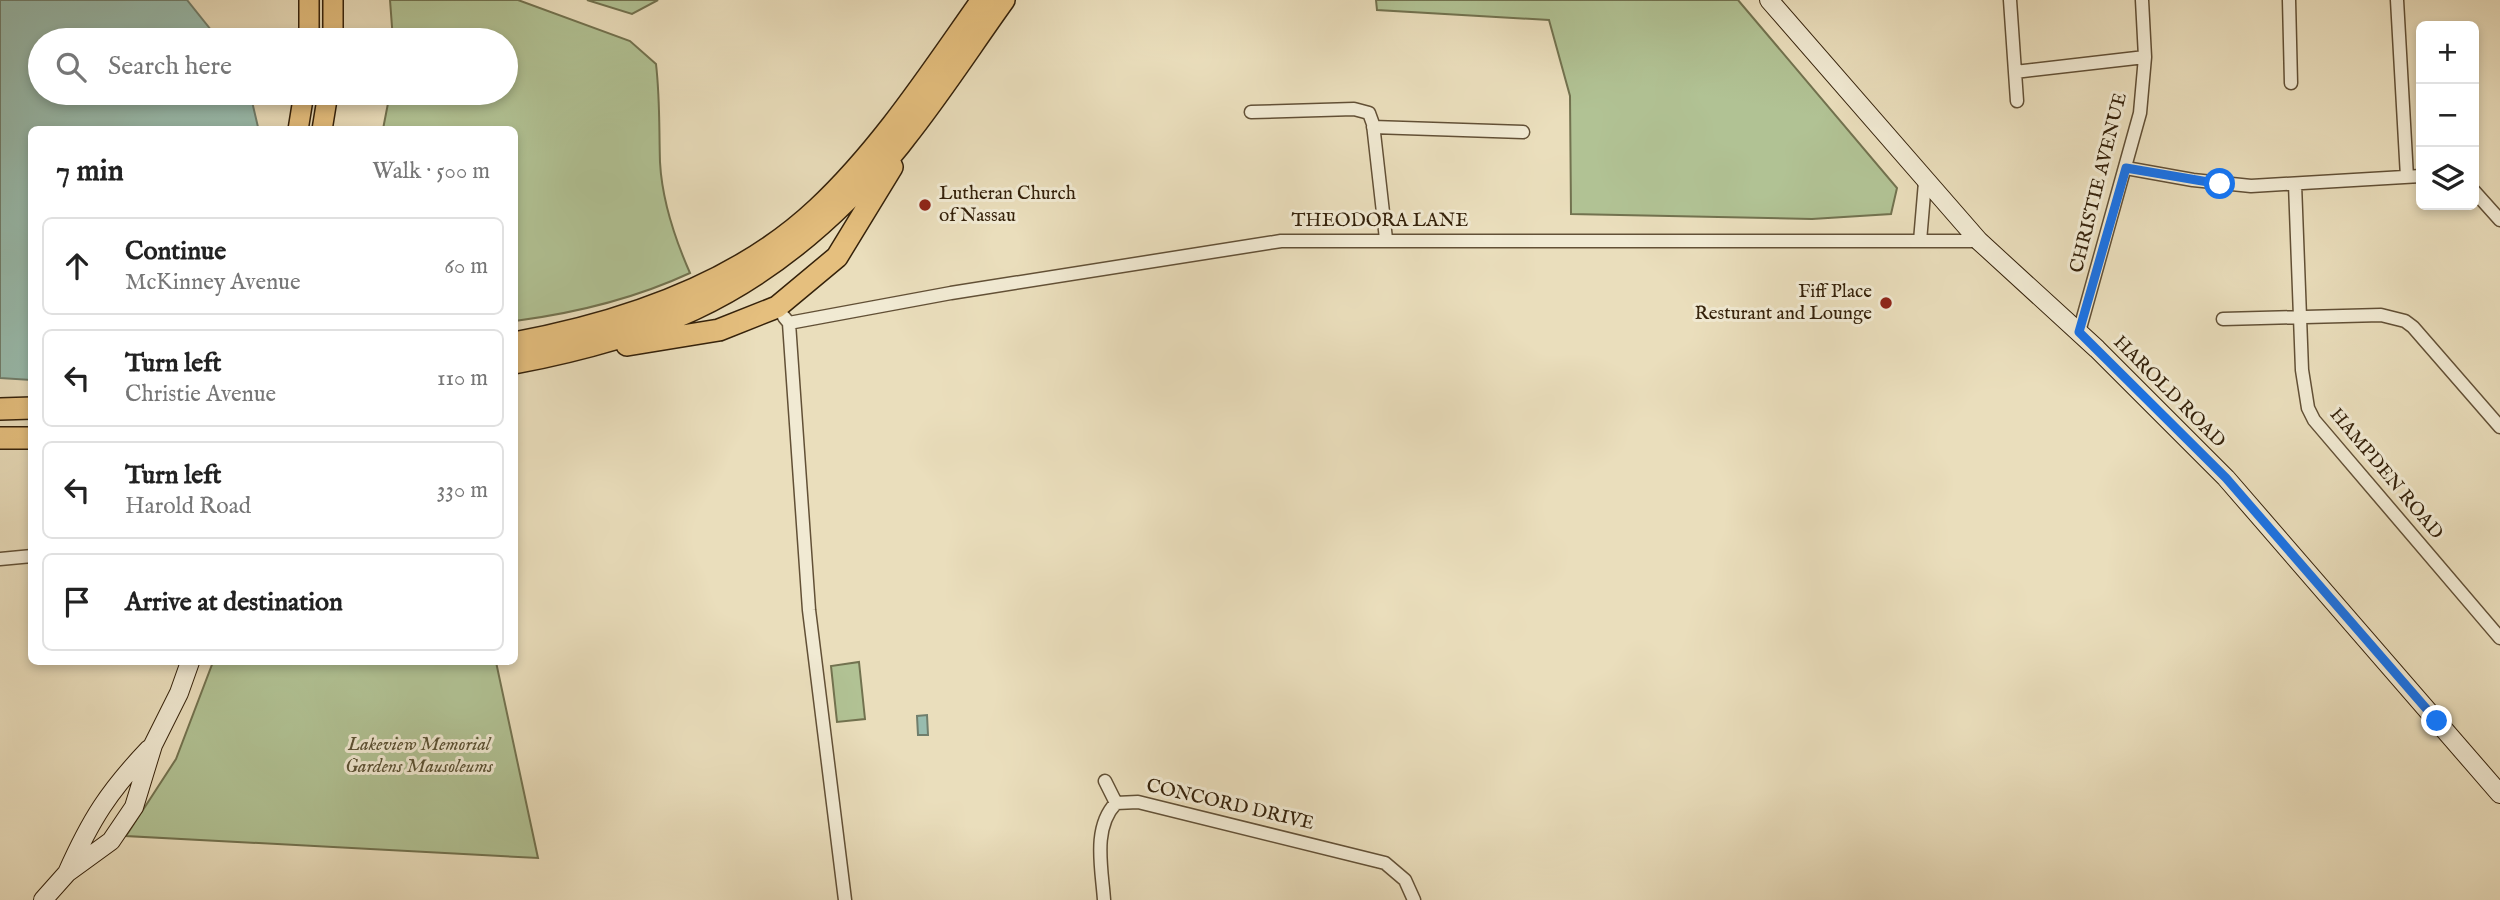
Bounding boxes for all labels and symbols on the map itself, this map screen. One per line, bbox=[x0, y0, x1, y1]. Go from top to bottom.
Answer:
street label: CHRISTIE AVENUE bbox=[2065, 90, 2133, 276]
route start bbox=[2204, 168, 2235, 199]
place label: Lutheran Church of Nassau bbox=[939, 182, 1076, 228]
marker: Lutheran Church of Nassau bbox=[917, 197, 933, 213]
street label: THEODORA LANE bbox=[1292, 209, 1468, 233]
place label: Fiff Place Resturant and Lounge bbox=[1694, 280, 1872, 326]
marker: Fiff Place Resturant and Lounge bbox=[1878, 295, 1894, 311]
street label: HAROLD ROAD bbox=[2108, 331, 2230, 453]
street label: HAMPDEN ROAD bbox=[2324, 403, 2448, 545]
route end bbox=[2421, 705, 2452, 736]
park label: Lakeview Memorial Gardens Mausoleums bbox=[345, 733, 494, 779]
street label: CONCORD DRIVE bbox=[1144, 774, 1316, 836]

